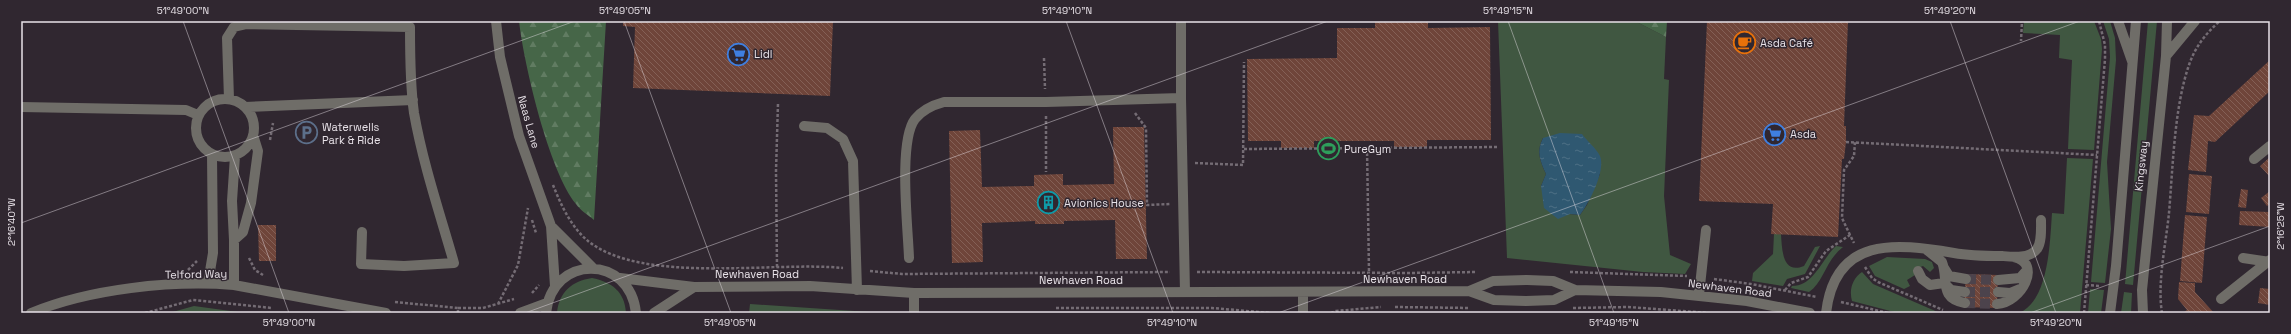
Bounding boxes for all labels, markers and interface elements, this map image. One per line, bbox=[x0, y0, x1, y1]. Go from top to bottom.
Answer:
text: 51°49'00"N bbox=[157, 4, 209, 17]
text: 51°49'05"N bbox=[599, 4, 651, 17]
text: 51°49'10"N bbox=[1042, 4, 1092, 17]
text: 51°49'15"N bbox=[1483, 4, 1533, 17]
text: 51°49'20"N bbox=[1924, 4, 1976, 17]
cafe icon: Asda Café bbox=[1732, 30, 1758, 56]
place label: Asda Café bbox=[1760, 36, 1813, 50]
supermarket icon: Lidl bbox=[726, 41, 752, 67]
place label: Lidl bbox=[754, 47, 772, 61]
street label: Naas Lane bbox=[515, 94, 543, 150]
parking icon: Waterwells Park & Ride bbox=[293, 120, 319, 146]
place label: Waterwells Park & Ride bbox=[322, 120, 380, 147]
supermarket icon: Asda bbox=[1761, 121, 1787, 147]
place label: Asda bbox=[1790, 127, 1817, 141]
sports icon: PureGym bbox=[1316, 136, 1342, 162]
street label: Kingsway bbox=[2131, 140, 2151, 192]
place label: PureGym bbox=[1344, 142, 1391, 156]
building icon: Avionics House bbox=[1035, 190, 1061, 216]
place label: Avionics House bbox=[1064, 196, 1144, 210]
text: 2°16'40"W bbox=[5, 198, 18, 246]
text: 2°16'25"W bbox=[2274, 202, 2287, 250]
street label: Telford Way bbox=[165, 266, 227, 282]
street label: Newhaven Road bbox=[715, 267, 799, 281]
street label: Newhaven Road bbox=[1363, 272, 1447, 286]
street label: Newhaven Road bbox=[1039, 273, 1123, 287]
street label: Newhaven Road bbox=[1687, 276, 1773, 300]
text: 51°49'00"N bbox=[263, 316, 315, 329]
text: 51°49'05"N bbox=[704, 316, 756, 329]
text: 51°49'10"N bbox=[1147, 316, 1197, 329]
text: 51°49'15"N bbox=[1589, 316, 1639, 329]
text: 51°49'20"N bbox=[2030, 316, 2082, 329]

